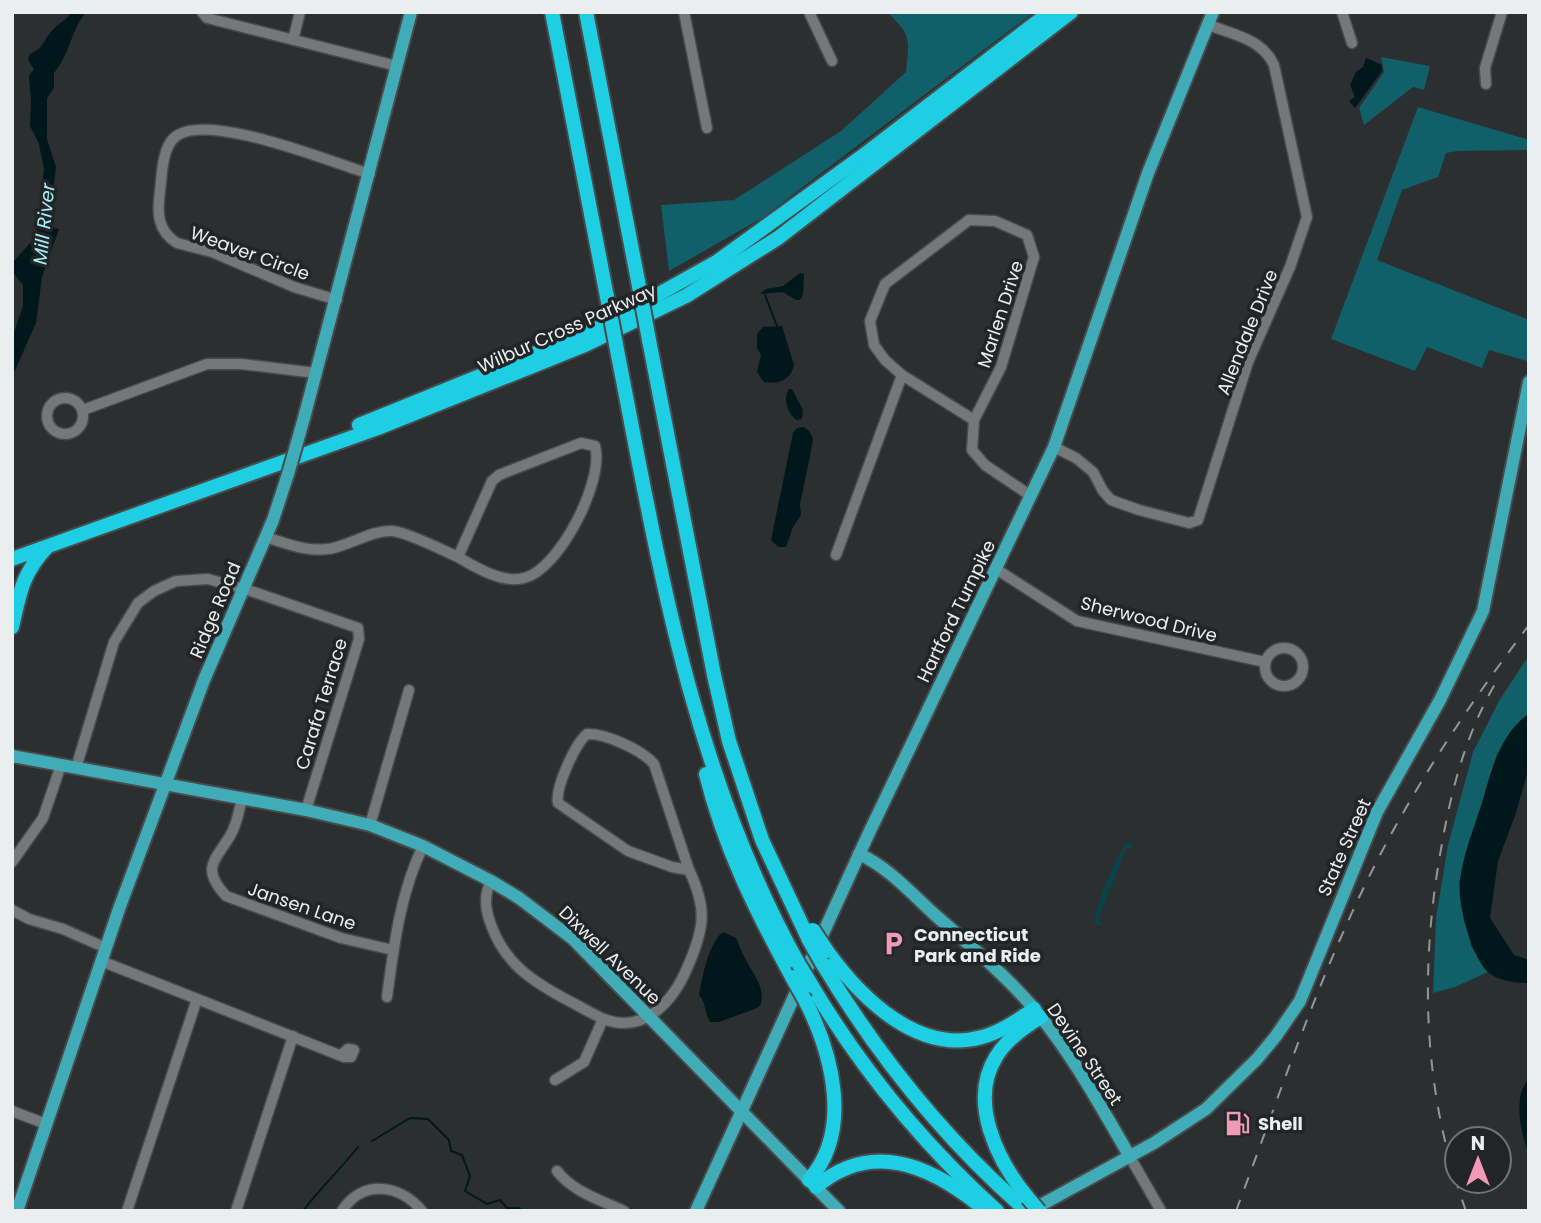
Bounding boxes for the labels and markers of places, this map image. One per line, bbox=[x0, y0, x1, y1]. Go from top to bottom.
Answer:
place label: Connecticut Park and Ride bbox=[914, 922, 1041, 968]
parking icon: Connecticut Park and Ride bbox=[880, 930, 908, 958]
fuel station icon: Shell bbox=[1224, 1109, 1252, 1137]
place label: Shell bbox=[1258, 1111, 1303, 1136]

